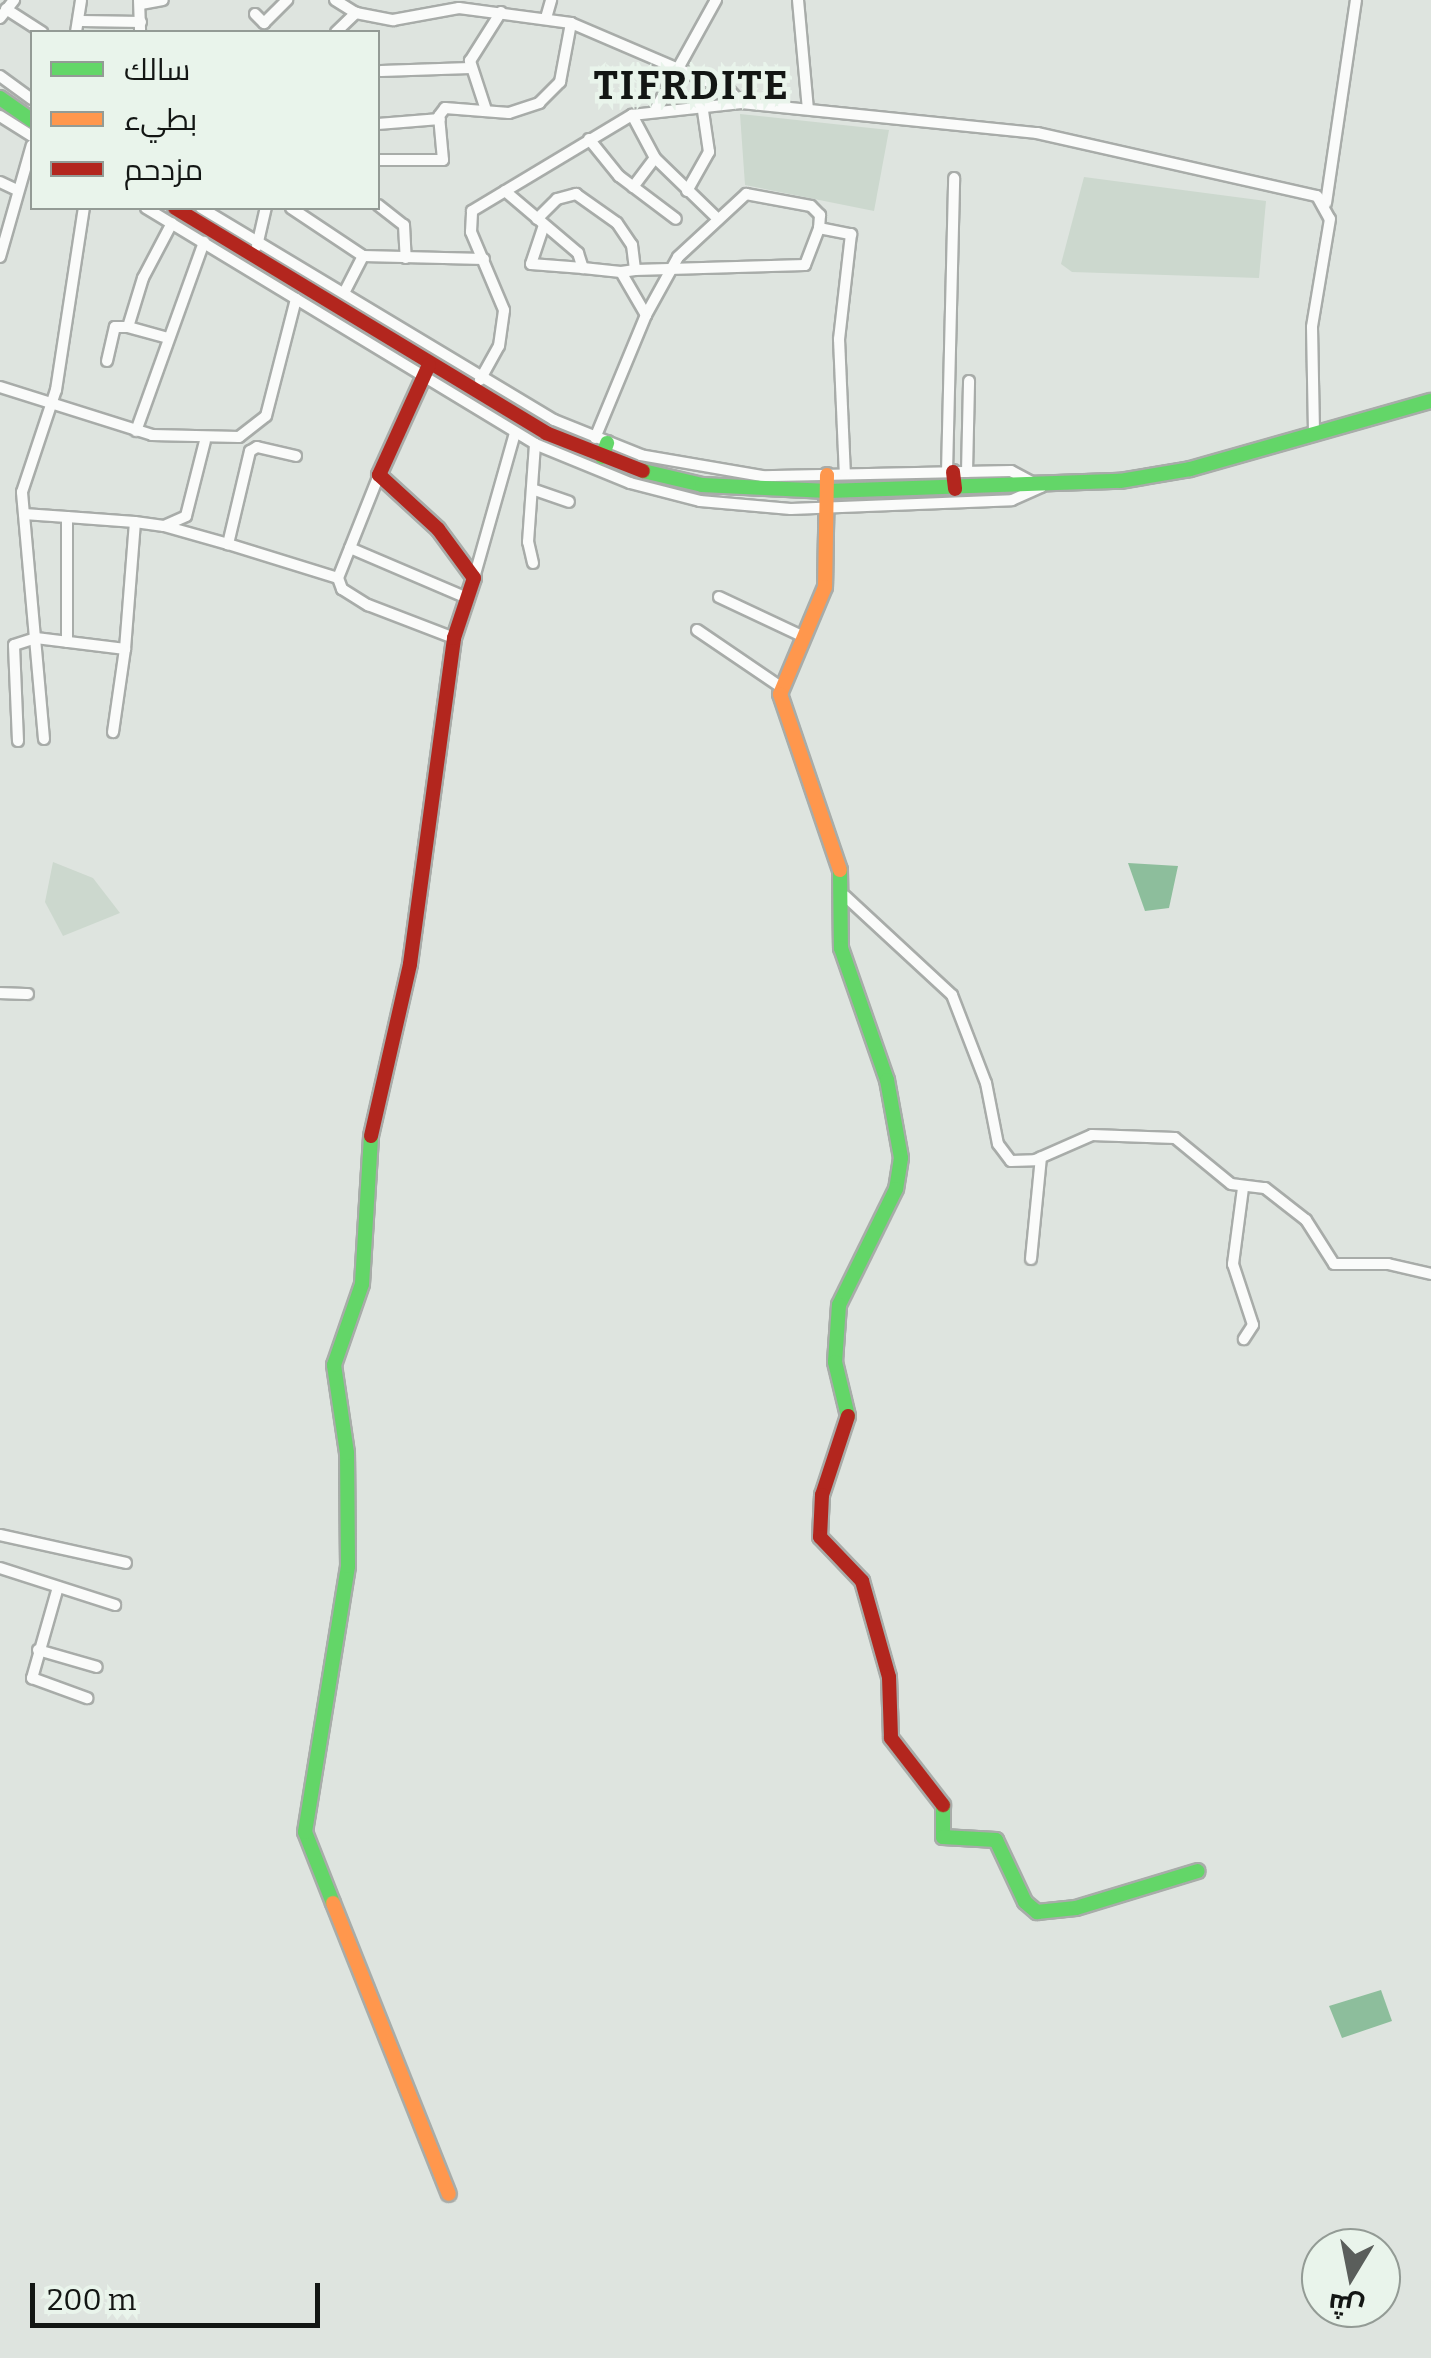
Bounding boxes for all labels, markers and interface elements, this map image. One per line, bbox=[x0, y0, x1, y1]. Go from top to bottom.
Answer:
legend bbox=[30, 30, 380, 210]
text: سالك bbox=[124, 52, 190, 88]
district label: TIFRDITE bbox=[594, 62, 790, 110]
text: بطيء bbox=[124, 102, 197, 138]
text: مزدحم bbox=[124, 152, 203, 188]
north arrow bbox=[1301, 2228, 1401, 2328]
scale bar bbox=[35, 2263, 325, 2325]
text: 200 m bbox=[47, 2282, 136, 2318]
text: ش bbox=[1325, 2287, 1367, 2325]

